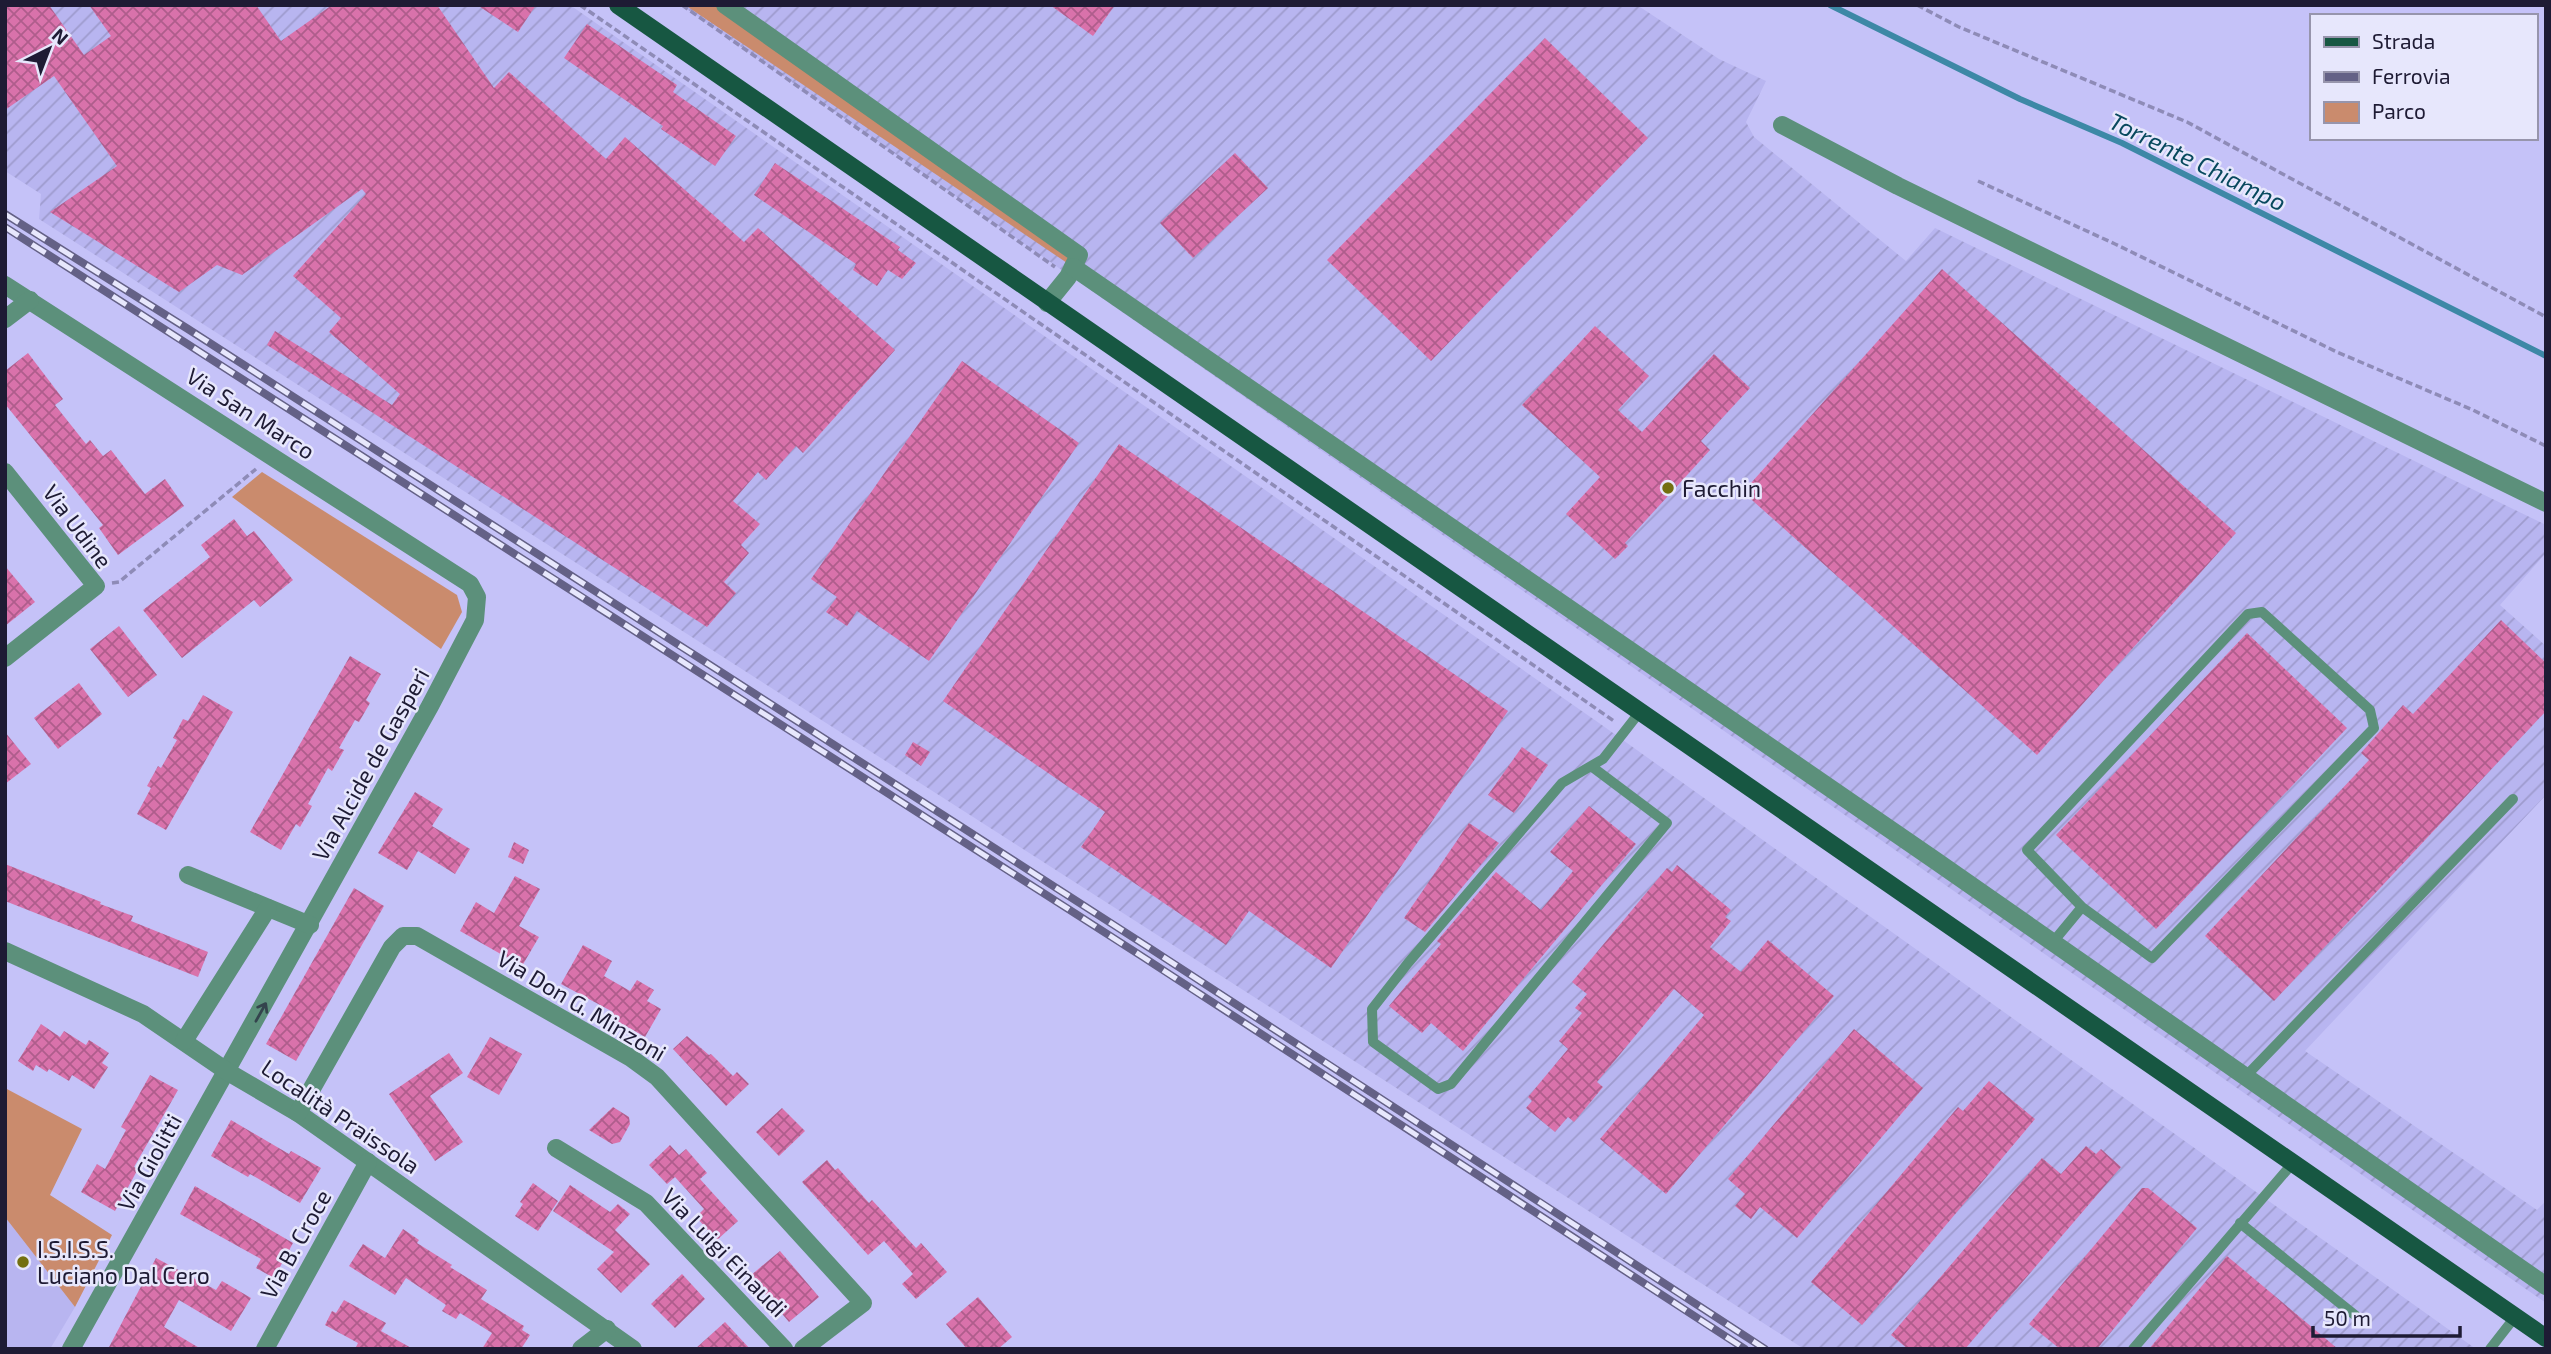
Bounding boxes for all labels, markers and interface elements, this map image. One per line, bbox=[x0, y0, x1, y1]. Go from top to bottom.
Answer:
north arrow bbox=[14, 14, 84, 84]
legend bbox=[2310, 14, 2537, 140]
text: N bbox=[48, 23, 74, 49]
text: Strada bbox=[2372, 28, 2435, 53]
text: Ferrovia bbox=[2372, 63, 2451, 88]
text: Parco bbox=[2372, 98, 2426, 123]
water label: Torrente Chiampo bbox=[2105, 106, 2291, 216]
street label: Via San Marco bbox=[182, 361, 320, 465]
place label: Facchin bbox=[1682, 474, 1761, 502]
street label: Via Udine bbox=[38, 479, 118, 573]
marker: Facchin bbox=[1660, 480, 1676, 496]
street label: Via Alcide de Gasperi bbox=[305, 663, 435, 865]
street label: Via Don G. Minzoni bbox=[492, 943, 672, 1067]
one-way arrow bbox=[255, 1002, 268, 1023]
street label: Località Praissola bbox=[257, 1053, 425, 1179]
street label: Via Giolitti bbox=[111, 1109, 187, 1215]
street label: Via Luigi Einaudi bbox=[656, 1182, 794, 1322]
street label: Via B. Croce bbox=[254, 1184, 336, 1304]
place label: I.S.I.S.S. Luciano Dal Cero bbox=[37, 1235, 210, 1289]
marker: I.S.I.S.S. Luciano Dal Cero bbox=[15, 1254, 31, 1270]
scale bar bbox=[2313, 1294, 2460, 1338]
text: 50 m bbox=[2324, 1305, 2371, 1330]

